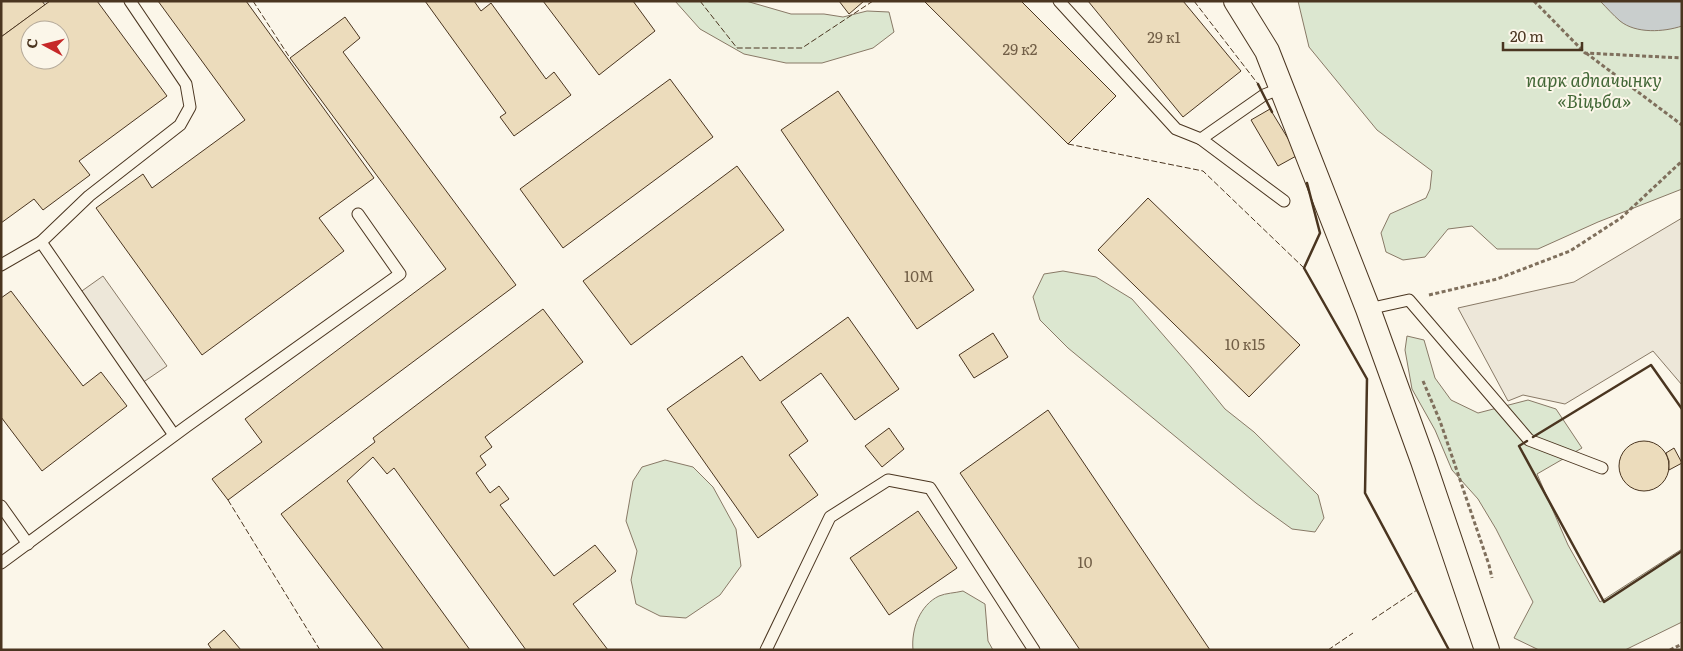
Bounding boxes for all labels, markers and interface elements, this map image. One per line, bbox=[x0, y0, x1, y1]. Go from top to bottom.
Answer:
north arrow bbox=[20, 20, 70, 70]
scale bar bbox=[1503, 20, 1582, 52]
text: 20 m bbox=[1510, 24, 1544, 47]
house number: 29 к1 bbox=[1147, 25, 1181, 48]
text: С bbox=[21, 37, 42, 49]
house number: 29 к2 bbox=[1003, 37, 1038, 60]
park label: парк адпачынку «Віцьба» bbox=[1526, 66, 1662, 114]
house number: 10М bbox=[904, 264, 934, 287]
house number: 10 к15 bbox=[1225, 332, 1266, 355]
house number: 10 bbox=[1078, 550, 1093, 573]

